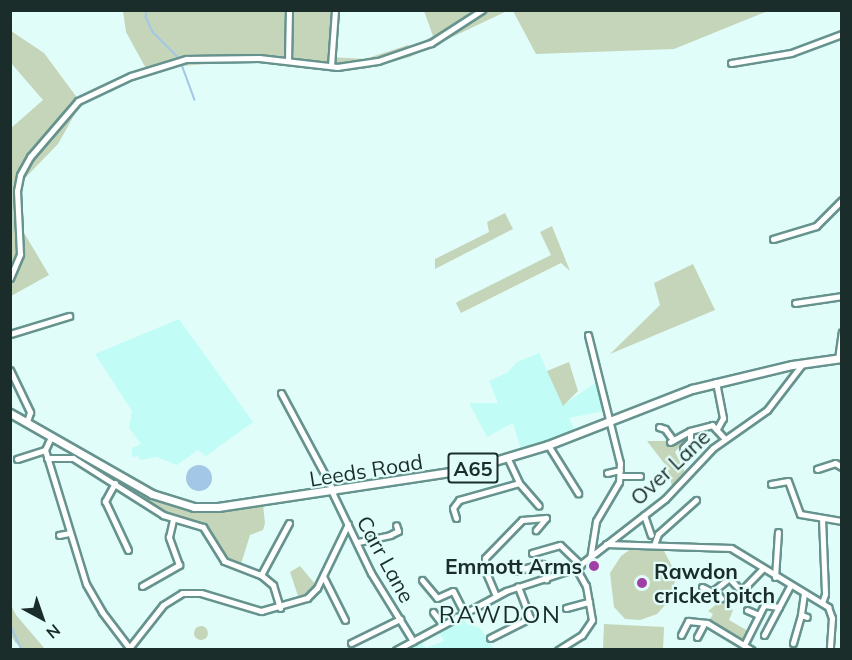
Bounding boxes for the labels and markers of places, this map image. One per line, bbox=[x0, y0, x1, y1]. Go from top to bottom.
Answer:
place label: Emmott Arms bbox=[445, 553, 582, 579]
place label: Rawdon cricket pitch bbox=[654, 558, 775, 608]
marker: Emmott Arms bbox=[587, 559, 601, 573]
marker: Rawdon cricket pitch bbox=[635, 576, 649, 590]

